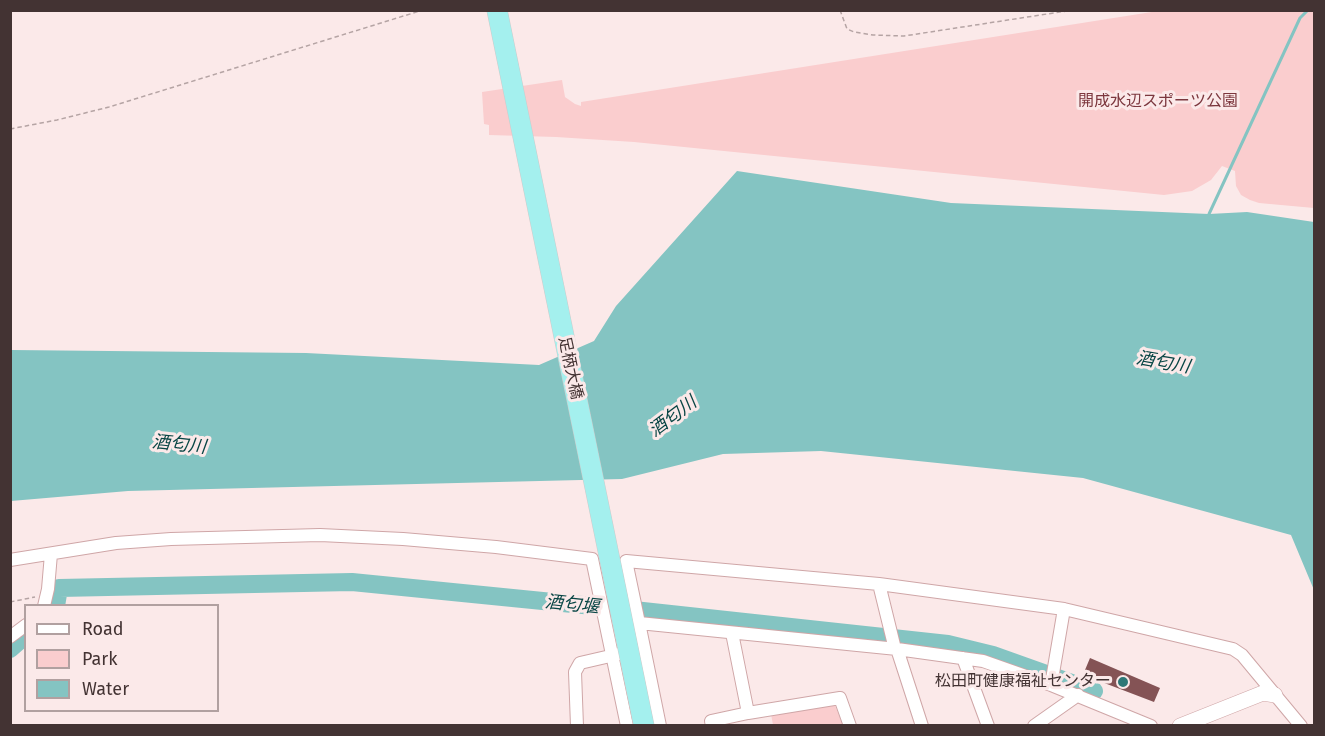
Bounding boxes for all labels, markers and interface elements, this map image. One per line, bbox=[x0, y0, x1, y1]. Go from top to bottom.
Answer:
park label: 開成水辺スポーツ公園 bbox=[1078, 92, 1238, 112]
street label: 足柄大橋 bbox=[554, 335, 586, 401]
water label: 酒匂川 bbox=[1135, 348, 1191, 378]
water label: 酒匂川 bbox=[645, 392, 701, 442]
water label: 酒匂川 bbox=[151, 431, 207, 459]
water label: 酒匂堰 bbox=[544, 591, 600, 619]
legend bbox=[24, 604, 219, 712]
text: Road bbox=[82, 618, 124, 640]
text: Park bbox=[82, 648, 117, 670]
place label: 松田町健康福祉センター bbox=[935, 672, 1111, 692]
marker: 松田町健康福祉センター bbox=[1116, 675, 1130, 689]
text: Water bbox=[82, 678, 129, 700]

